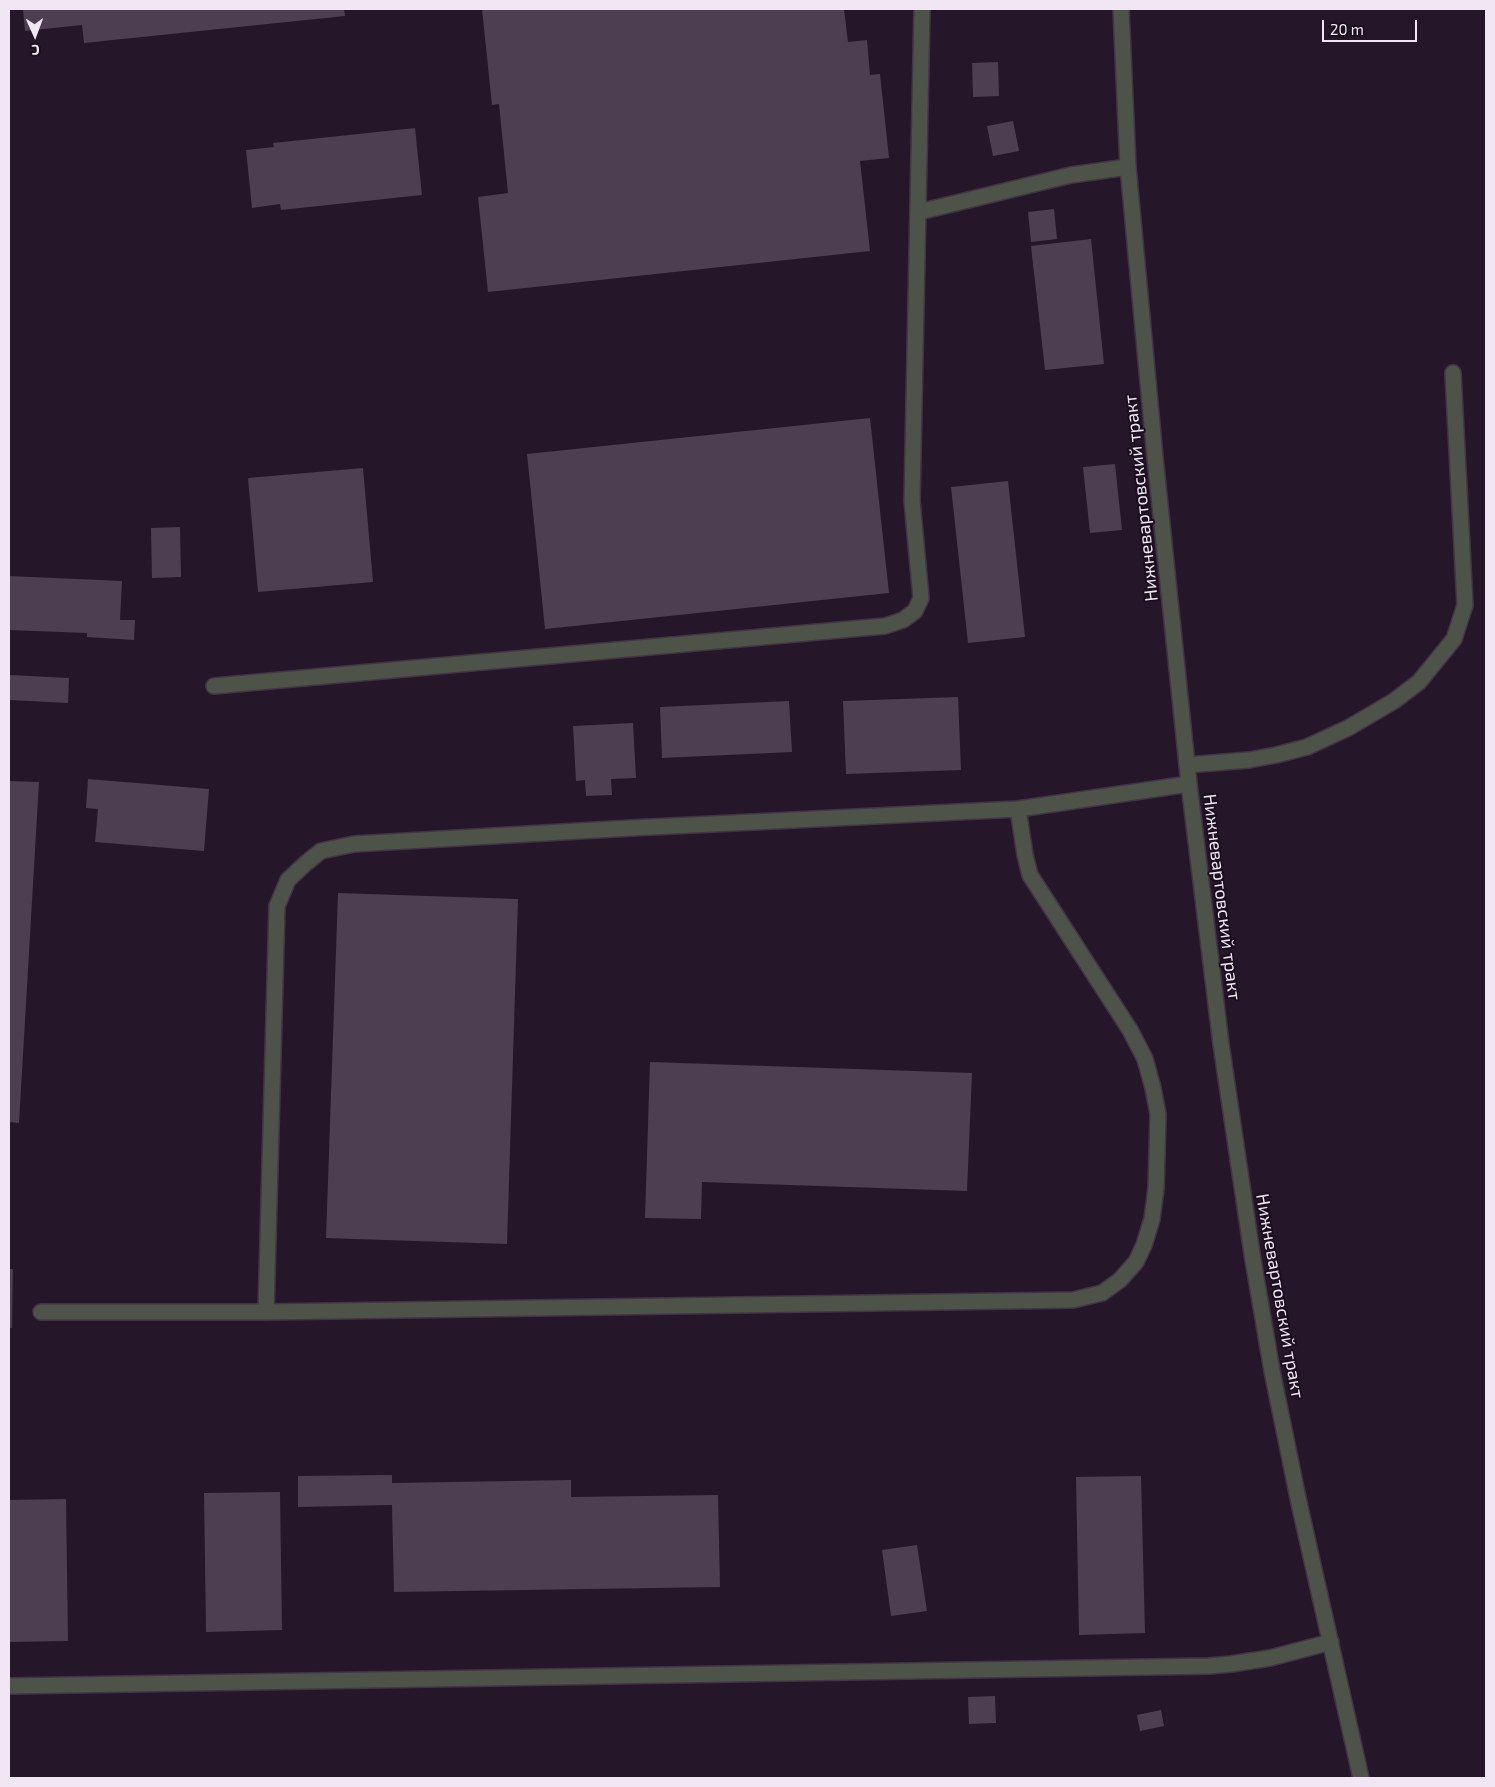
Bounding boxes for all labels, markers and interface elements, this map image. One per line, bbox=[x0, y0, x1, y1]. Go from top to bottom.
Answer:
north arrow bbox=[10, 10, 60, 60]
scale bar bbox=[1325, 10, 1420, 42]
text: 20 m bbox=[1330, 20, 1364, 38]
text: С bbox=[31, 42, 40, 59]
street label: Нижневартовский тракт bbox=[1119, 394, 1163, 602]
street label: Нижневартовский тракт bbox=[1199, 793, 1245, 1001]
street label: Нижневартовский тракт bbox=[1251, 1192, 1309, 1400]

